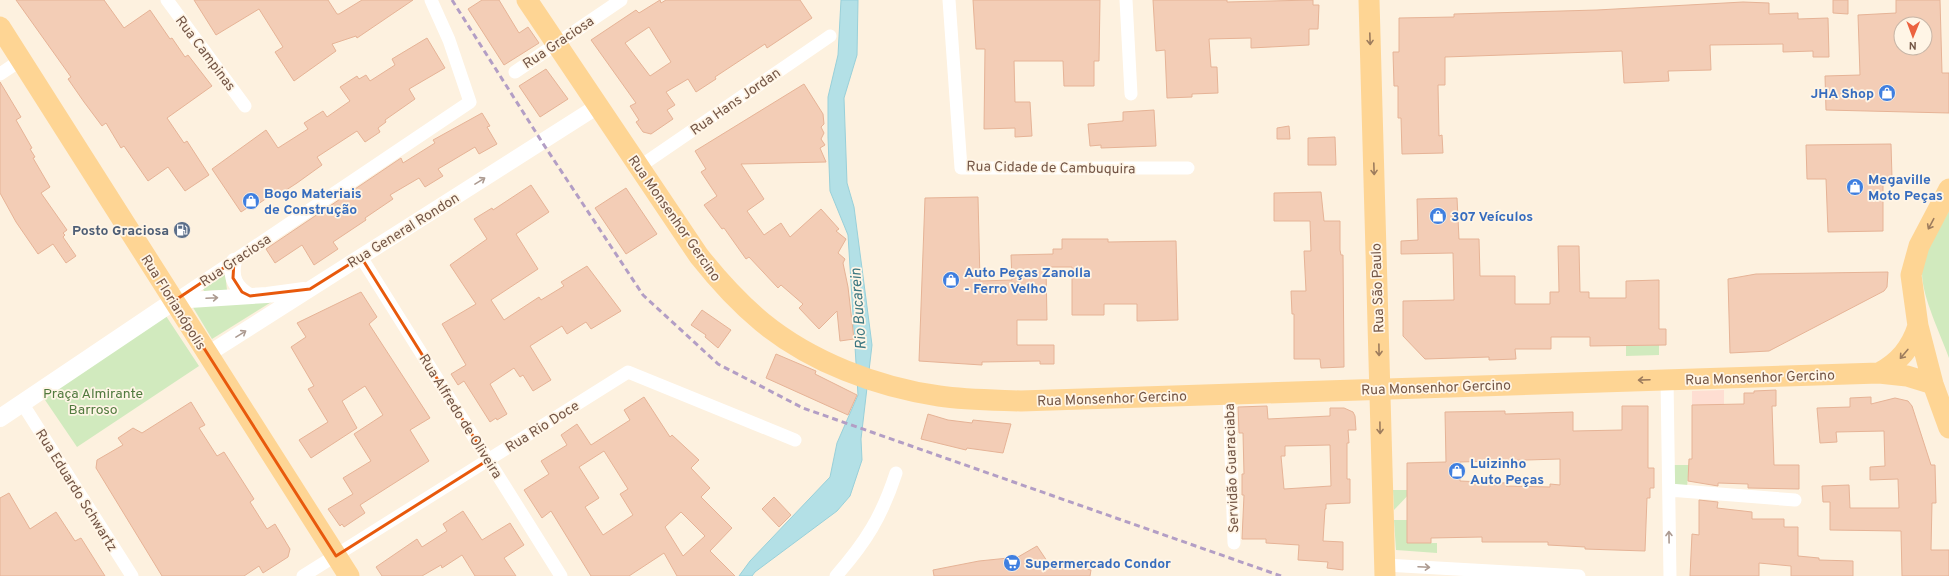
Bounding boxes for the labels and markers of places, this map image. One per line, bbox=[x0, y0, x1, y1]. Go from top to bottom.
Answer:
shop icon: JHA Shop bbox=[1877, 83, 1897, 103]
place label: JHA Shop bbox=[1810, 86, 1874, 103]
place label: Megaville Moto Peças bbox=[1868, 172, 1943, 205]
shop icon: Megaville Moto Peças bbox=[1845, 177, 1865, 197]
place label: Bogo Materiais de Construção bbox=[264, 186, 362, 219]
shop icon: Bogo Materiais de Construção bbox=[241, 191, 261, 211]
shop icon: 307 Veículos bbox=[1428, 206, 1448, 226]
place label: 307 Veículos bbox=[1451, 209, 1533, 226]
fuel station icon: Posto Graciosa bbox=[172, 220, 192, 240]
place label: Posto Graciosa bbox=[72, 223, 169, 240]
place label: Auto Peças Zanolla - Ferro Velho bbox=[964, 265, 1091, 298]
shop icon: Auto Peças Zanolla - Ferro Velho bbox=[941, 270, 961, 290]
place label: Luizinho Auto Peças bbox=[1470, 456, 1544, 489]
shop icon: Luizinho Auto Peças bbox=[1447, 461, 1467, 481]
supermarket icon: Supermercado Condor bbox=[1002, 553, 1022, 573]
place label: Supermercado Condor bbox=[1025, 556, 1171, 573]

